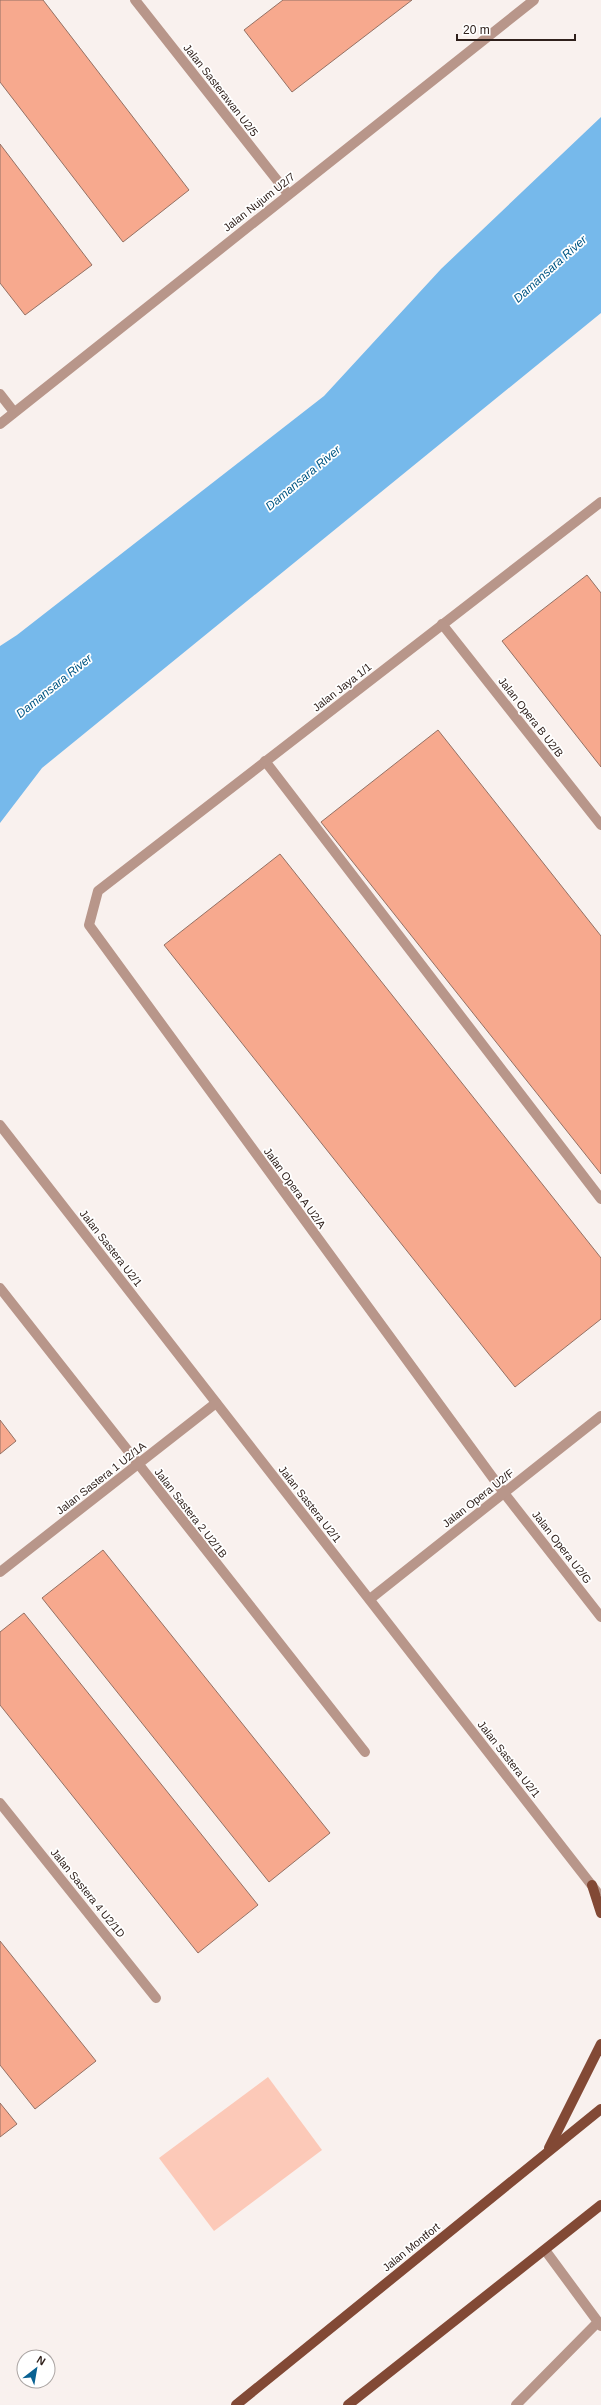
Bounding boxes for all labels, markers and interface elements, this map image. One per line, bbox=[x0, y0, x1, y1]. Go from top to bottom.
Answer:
scale bar bbox=[457, 16, 575, 42]
text: 20 m bbox=[463, 23, 490, 37]
street label: Jalan Sasterawan U2/5 bbox=[181, 41, 261, 139]
street label: Jalan Nujum U2/7 bbox=[221, 170, 297, 234]
water label: Damansara River bbox=[511, 232, 590, 305]
water label: Damansara River bbox=[263, 442, 344, 513]
water label: Damansara River bbox=[13, 651, 95, 721]
street label: Jalan Jaya 1/1 bbox=[310, 660, 374, 714]
street label: Jalan Opera B U2/B bbox=[496, 675, 566, 759]
street label: Jalan Opera A U2/A bbox=[262, 1145, 329, 1231]
street label: Jalan Sastera U2/1 bbox=[77, 1207, 145, 1289]
street label: Jalan Sastera 1 U2/1A bbox=[54, 1439, 149, 1517]
street label: Jalan Sastera U2/1 bbox=[276, 1463, 344, 1545]
street label: Jalan Sastera 2 U2/1B bbox=[152, 1466, 230, 1560]
street label: Jalan Opera U2/F bbox=[440, 1466, 516, 1529]
street label: Jalan Opera U2/G bbox=[530, 1508, 594, 1586]
street label: Jalan Sastera U2/1 bbox=[475, 1718, 543, 1800]
street label: Jalan Sastera 4 U2/1D bbox=[49, 1846, 128, 1940]
street label: Jalan Montfort bbox=[380, 2220, 442, 2274]
north arrow bbox=[16, 2349, 56, 2389]
text: N bbox=[35, 2353, 48, 2368]

